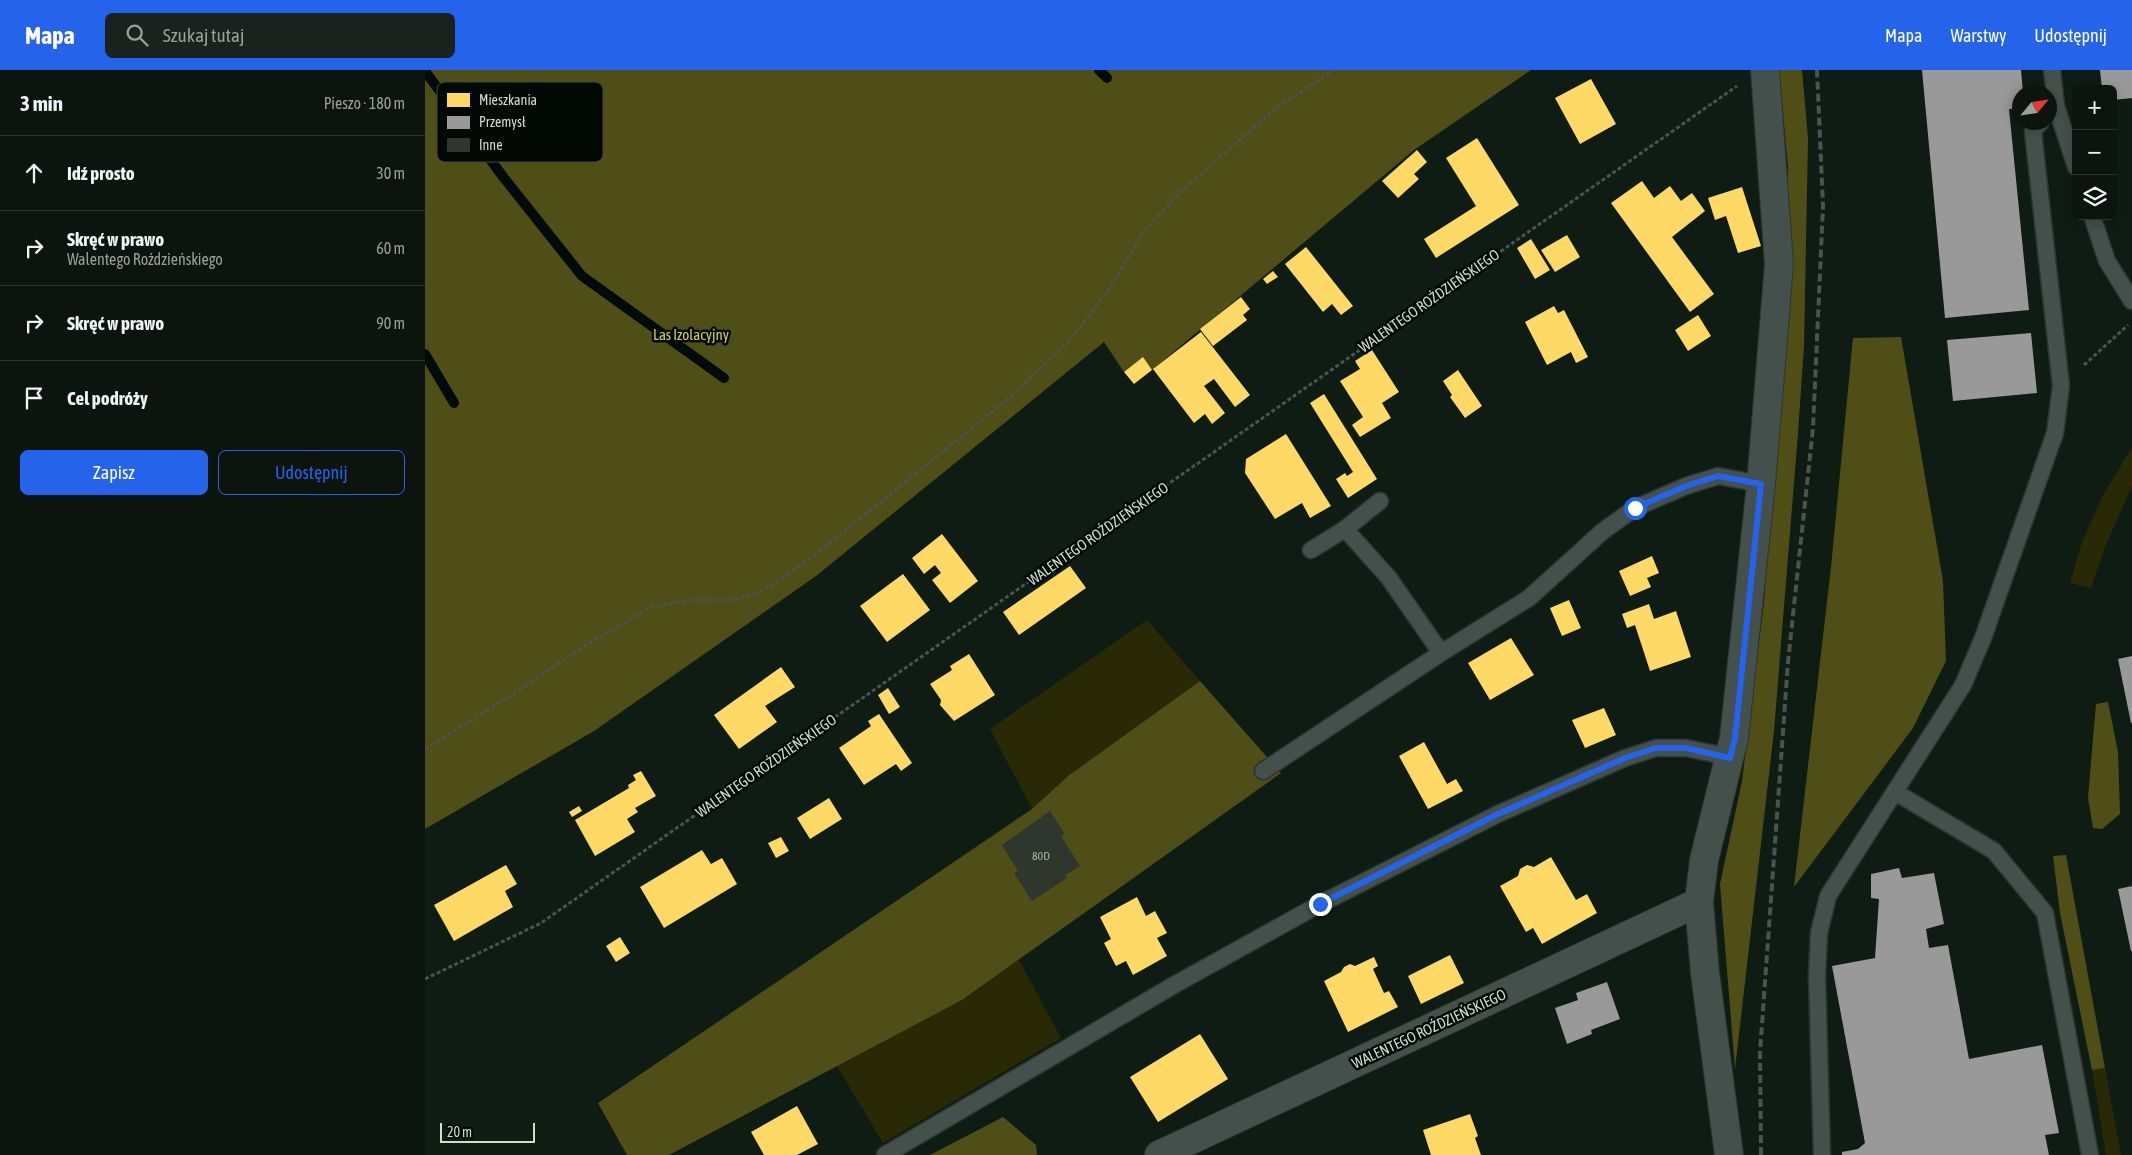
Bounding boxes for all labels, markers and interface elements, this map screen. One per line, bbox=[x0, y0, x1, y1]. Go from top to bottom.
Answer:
search box bbox=[105, 13, 455, 58]
icon: search bbox=[123, 21, 151, 49]
text: Mapa bbox=[25, 22, 75, 49]
text: Szukaj tutaj bbox=[163, 24, 244, 46]
text: Mapa bbox=[1885, 25, 1922, 46]
text: Warstwy bbox=[1950, 25, 2006, 46]
text: Udostępnij bbox=[2034, 25, 2107, 46]
legend bbox=[437, 82, 603, 162]
north arrow bbox=[2012, 85, 2057, 130]
map controls bbox=[2072, 85, 2117, 220]
button: + bbox=[2072, 85, 2117, 130]
text: 3 min bbox=[20, 91, 63, 115]
text: Mieszkania bbox=[479, 92, 537, 108]
text: Pieszo · 180 m bbox=[324, 94, 405, 112]
text: Przemysł bbox=[479, 114, 526, 130]
button: − bbox=[2072, 130, 2117, 175]
text: Inne bbox=[479, 137, 503, 153]
icon: ahead bbox=[20, 159, 48, 187]
text: Idź prosto bbox=[67, 162, 135, 184]
text: 30 m bbox=[376, 164, 405, 182]
button: layers bbox=[2072, 175, 2117, 220]
text: Skręć w prawo bbox=[67, 228, 164, 250]
icon: right bbox=[20, 234, 48, 262]
text: 60 m bbox=[376, 239, 405, 257]
street label: WALENTEGO ROŹDZIEŃSKIEGO bbox=[1355, 245, 1502, 356]
text: Walentego Roździeńskiego bbox=[67, 250, 223, 268]
icon: right bbox=[20, 309, 48, 337]
text: Skręć w prawo bbox=[67, 312, 164, 334]
text: 90 m bbox=[376, 314, 405, 332]
park label: Las Izolacyjny bbox=[653, 326, 729, 343]
icon: arrive bbox=[20, 384, 48, 412]
text: Cel podróży bbox=[67, 387, 148, 409]
button: Zapisz bbox=[20, 450, 208, 495]
button: Udostępnij bbox=[218, 450, 405, 495]
street label: WALENTEGO ROŹDZIEŃSKIEGO bbox=[1024, 478, 1171, 589]
route start bbox=[1624, 497, 1647, 520]
street label: WALENTEGO ROŹDZIEŃSKIEGO bbox=[692, 710, 839, 821]
house number: 80D bbox=[1032, 849, 1050, 863]
route end bbox=[1309, 893, 1332, 916]
street label: WALENTEGO ROŹDZIEŃSKIEGO bbox=[1349, 985, 1509, 1072]
scale bar bbox=[440, 1120, 535, 1143]
text: 20 m bbox=[447, 1124, 472, 1140]

